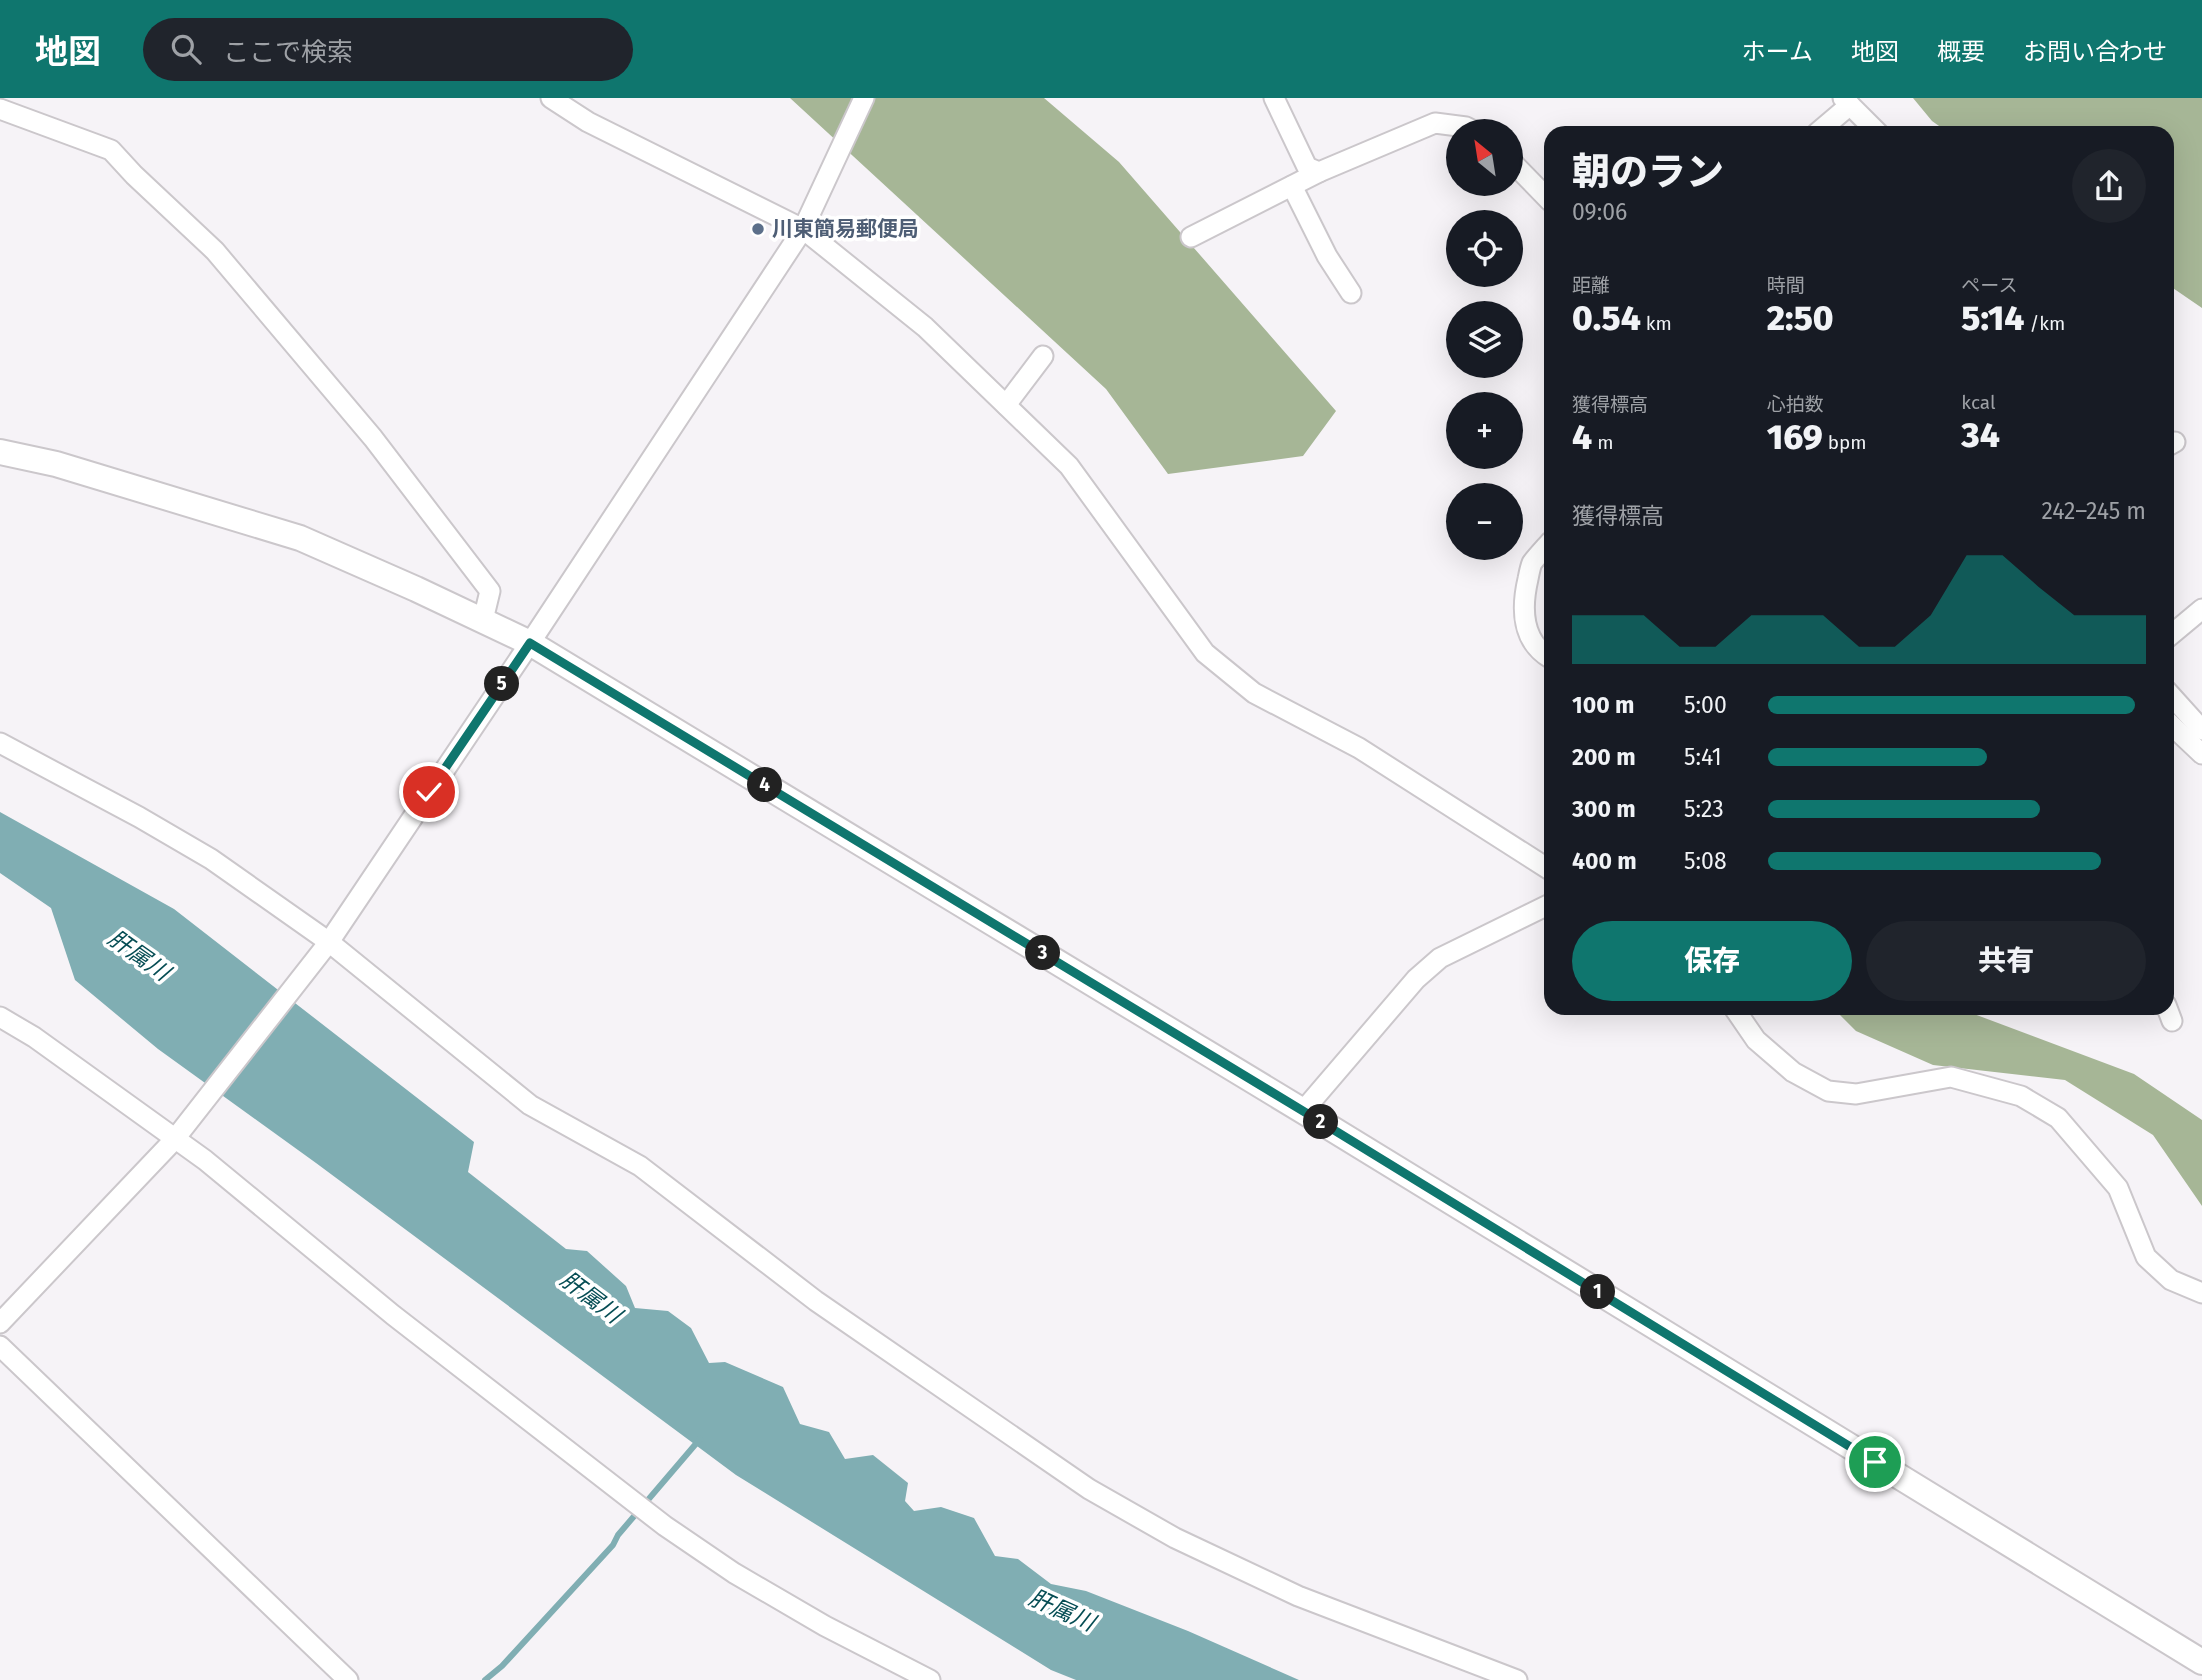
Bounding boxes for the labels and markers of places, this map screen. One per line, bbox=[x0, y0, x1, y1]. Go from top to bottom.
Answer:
place label: 川東簡易郵便局 bbox=[772, 216, 919, 242]
marker: 川東簡易郵便局 bbox=[750, 221, 766, 237]
pin: 5 bbox=[484, 666, 520, 702]
pin bbox=[399, 762, 459, 822]
pin: 4 bbox=[748, 768, 782, 802]
pin: 3 bbox=[1026, 936, 1060, 970]
pin: 2 bbox=[1304, 1104, 1338, 1140]
pin: 1 bbox=[1580, 1274, 1616, 1310]
pin bbox=[1845, 1432, 1905, 1492]

